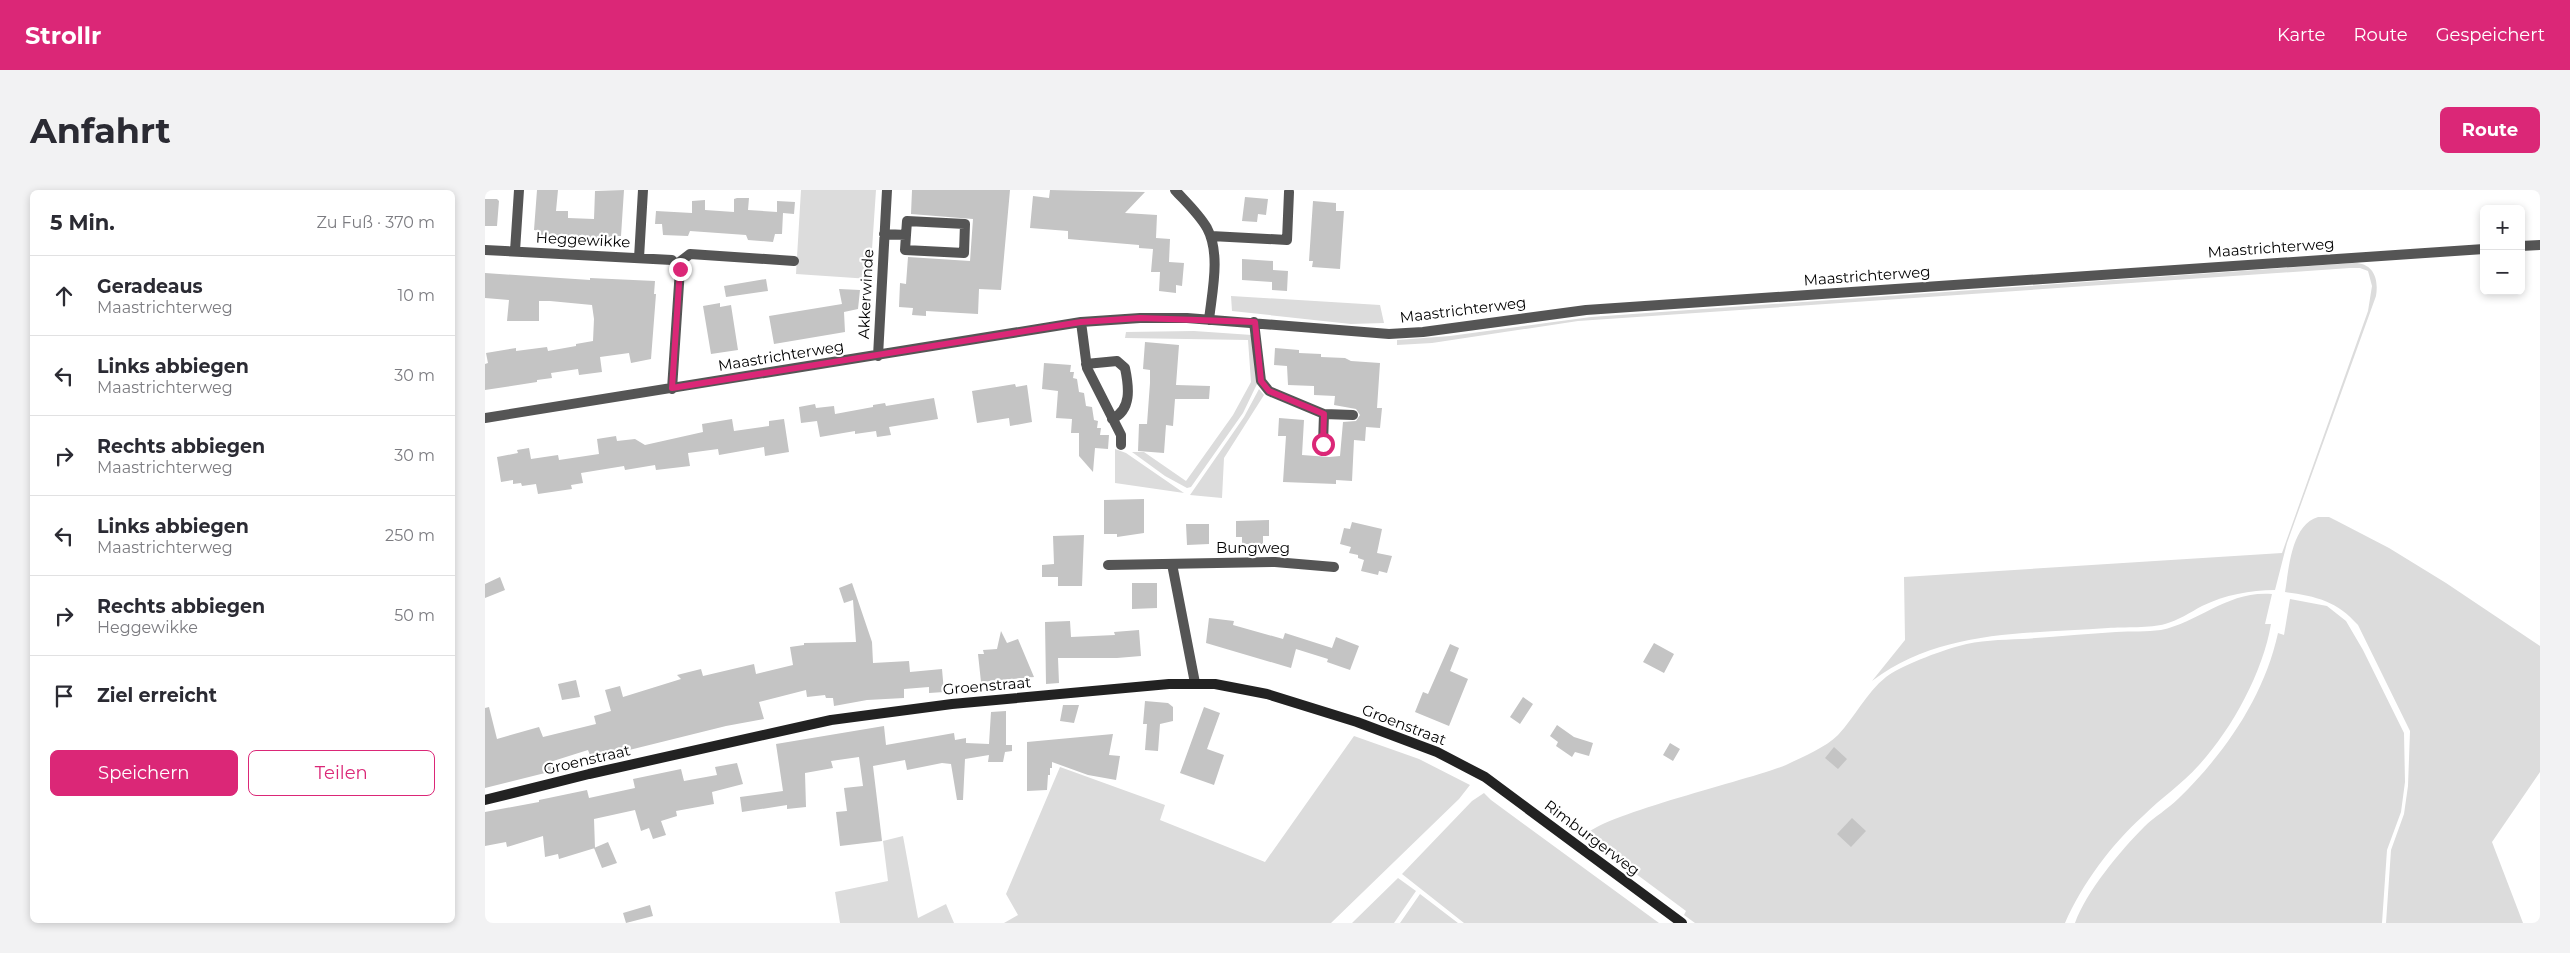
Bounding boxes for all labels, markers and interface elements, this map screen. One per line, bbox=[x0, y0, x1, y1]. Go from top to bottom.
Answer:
text: Strollr bbox=[25, 21, 101, 50]
text: Karte bbox=[2277, 24, 2325, 46]
text: Route bbox=[2353, 24, 2408, 46]
text: Gespeichert bbox=[2436, 24, 2545, 46]
button: Route bbox=[2440, 107, 2540, 153]
text: Anfahrt bbox=[30, 109, 171, 152]
map controls bbox=[2480, 205, 2525, 295]
button: + bbox=[2480, 205, 2525, 250]
text: 5 Min. bbox=[50, 210, 115, 235]
text: Zu Fuß · 370 m bbox=[316, 213, 435, 232]
street label: Heggewikke bbox=[535, 228, 631, 251]
street label: Maastrichterweg bbox=[2207, 234, 2335, 261]
street label: Akkerwinde bbox=[854, 248, 877, 340]
button: − bbox=[2480, 250, 2525, 295]
route end bbox=[669, 258, 692, 281]
street label: Maastrichterweg bbox=[1803, 262, 1931, 289]
text: Geradeaus bbox=[97, 275, 203, 298]
icon: ahead bbox=[50, 282, 78, 310]
text: 10 m bbox=[397, 286, 435, 305]
street label: Maastrichterweg bbox=[1399, 292, 1527, 327]
text: Maastrichterweg bbox=[97, 298, 233, 317]
street label: Maastrichterweg bbox=[717, 336, 845, 375]
text: Links abbiegen bbox=[97, 355, 249, 378]
icon: left bbox=[50, 362, 78, 390]
text: 30 m bbox=[394, 366, 435, 385]
text: Maastrichterweg bbox=[97, 378, 233, 397]
route start bbox=[1312, 433, 1335, 456]
text: Rechts abbiegen bbox=[97, 435, 265, 458]
icon: right bbox=[50, 442, 78, 470]
text: 30 m bbox=[394, 446, 435, 465]
text: Maastrichterweg bbox=[97, 458, 233, 477]
text: Links abbiegen bbox=[97, 515, 249, 538]
icon: left bbox=[50, 522, 78, 550]
text: 250 m bbox=[385, 526, 435, 545]
text: Maastrichterweg bbox=[97, 538, 233, 557]
street label: Bungweg bbox=[1216, 538, 1290, 557]
text: Rechts abbiegen bbox=[97, 595, 265, 618]
icon: right bbox=[50, 602, 78, 630]
text: 50 m bbox=[394, 606, 435, 625]
text: Heggewikke bbox=[97, 618, 198, 637]
street label: Groenstraat bbox=[942, 672, 1032, 699]
icon: arrive bbox=[50, 682, 78, 710]
text: Ziel erreicht bbox=[97, 684, 217, 707]
street label: Groenstraat bbox=[1359, 700, 1449, 749]
street label: Groenstraat bbox=[542, 740, 632, 779]
button: Speichern bbox=[50, 750, 238, 796]
button: Teilen bbox=[248, 750, 435, 796]
street label: Rimburgerweg bbox=[1541, 795, 1644, 880]

